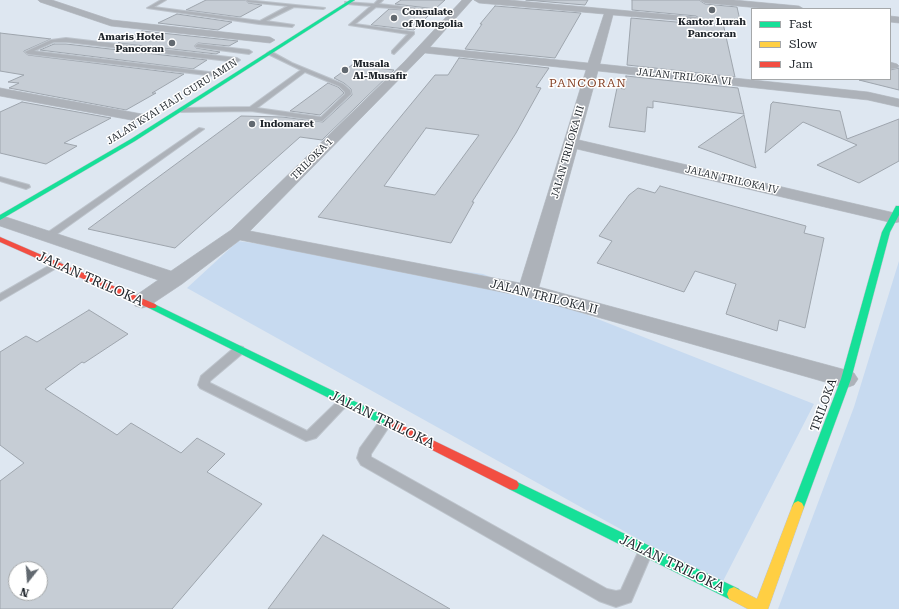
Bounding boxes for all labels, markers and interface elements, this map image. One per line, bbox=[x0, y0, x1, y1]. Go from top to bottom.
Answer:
marker: Kantor Lurah Pancoran bbox=[707, 5, 717, 15]
place label: Consulate of Mongolia bbox=[402, 6, 463, 30]
legend bbox=[751, 8, 891, 80]
marker: Consulate of Mongolia bbox=[389, 13, 399, 23]
place label: Kantor Lurah Pancoran bbox=[678, 16, 746, 40]
text: Fast bbox=[789, 17, 812, 31]
place label: Amaris Hotel Pancoran bbox=[98, 31, 164, 54]
text: Slow bbox=[789, 37, 817, 51]
marker: Amaris Hotel Pancoran bbox=[167, 38, 177, 48]
street label: JALAN KYAI HAJI GURU AMIN bbox=[104, 57, 240, 147]
text: Jam bbox=[789, 57, 813, 71]
place label: Musala Al-Musafir bbox=[353, 58, 407, 82]
marker: Musala Al-Musafir bbox=[340, 65, 350, 75]
street label: JALAN TRILOKA VI bbox=[636, 66, 732, 88]
district label: PANCORAN bbox=[549, 76, 627, 90]
street label: JALAN TRILOKA III bbox=[549, 104, 587, 200]
place label: Indomaret bbox=[260, 118, 314, 130]
marker: Indomaret bbox=[247, 119, 257, 129]
street label: TRILOKA 1 bbox=[289, 136, 335, 182]
street label: JALAN TRILOKA IV bbox=[684, 163, 780, 197]
street label: JALAN TRILOKA bbox=[34, 248, 146, 310]
street label: JALAN TRILOKA II bbox=[489, 277, 599, 317]
street label: TRILOKA bbox=[808, 377, 840, 433]
street label: JALAN TRILOKA bbox=[327, 387, 437, 453]
street label: JALAN TRILOKA bbox=[617, 531, 727, 597]
north arrow bbox=[8, 561, 48, 601]
text: N bbox=[19, 585, 31, 599]

